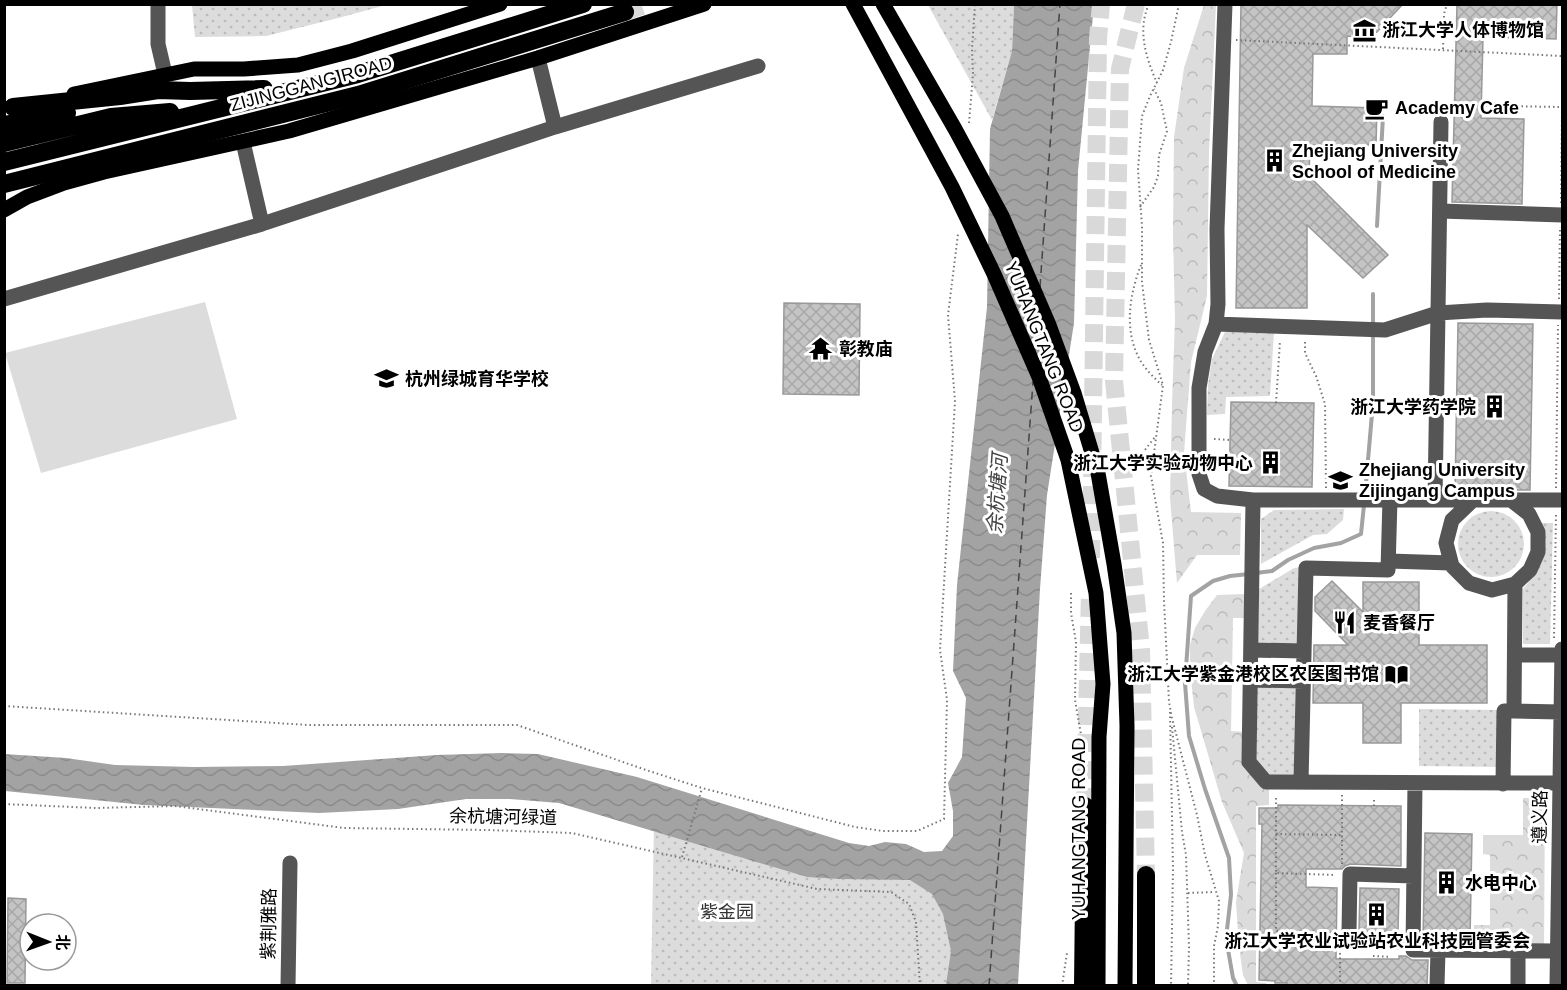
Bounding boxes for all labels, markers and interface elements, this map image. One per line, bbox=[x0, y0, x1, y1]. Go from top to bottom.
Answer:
museum icon: 浙江大学人体博物馆 bbox=[1351, 17, 1377, 43]
place label: 浙江大学人体博物馆 bbox=[1382, 20, 1544, 40]
street label: ZIJINGGANG ROAD bbox=[228, 53, 394, 115]
cafe icon: Academy Cafe bbox=[1364, 95, 1390, 121]
place label: Academy Cafe bbox=[1395, 98, 1519, 118]
place label: Zhejiang University School of Medicine bbox=[1292, 141, 1458, 182]
building icon: Zhejiang University School of Medicine bbox=[1261, 148, 1287, 174]
street label: YUHANGTANG ROAD bbox=[1001, 259, 1087, 435]
temple icon: 彰教庙 bbox=[808, 336, 834, 362]
place label: 彰教庙 bbox=[839, 339, 893, 359]
school or university icon: 杭州绿城育华学校 bbox=[374, 366, 400, 392]
place label: 杭州绿城育华学校 bbox=[405, 369, 549, 389]
building icon: 浙江大学药学院 bbox=[1481, 394, 1507, 420]
place label: 浙江大学药学院 bbox=[1350, 397, 1476, 417]
water label: 余杭塘河 bbox=[983, 449, 1011, 535]
building icon: 浙江大学实验动物中心 bbox=[1258, 450, 1284, 476]
place label: 浙江大学实验动物中心 bbox=[1073, 453, 1253, 473]
place label: Zhejiang University Zijingang Campus bbox=[1359, 460, 1525, 501]
school or university icon: Zhejiang University Zijingang Campus bbox=[1328, 467, 1354, 493]
restaurant icon: 麦香餐厅 bbox=[1332, 610, 1358, 636]
place label: 麦香餐厅 bbox=[1363, 613, 1435, 633]
library icon: 浙江大学紫金港校区农医图书馆 bbox=[1384, 661, 1410, 687]
place label: 浙江大学紫金港校区农医图书馆 bbox=[1127, 664, 1379, 684]
street label: YUHANGTANG ROAD bbox=[1069, 738, 1089, 920]
street label: 遵义路 bbox=[1530, 790, 1550, 844]
street label: 余杭塘河绿道 bbox=[449, 806, 557, 828]
building icon: 水电中心 bbox=[1434, 870, 1460, 896]
place label: 水电中心 bbox=[1465, 873, 1537, 893]
street label: 紫荆雅路 bbox=[258, 888, 280, 960]
park label: 紫金园 bbox=[700, 902, 754, 922]
building icon: 浙江大学农业试验站农业科技园管委会 bbox=[1364, 902, 1390, 928]
north arrow bbox=[18, 912, 78, 972]
place label: 浙江大学农业试验站农业科技园管委会 bbox=[1224, 931, 1530, 951]
text: 北 bbox=[54, 934, 71, 950]

